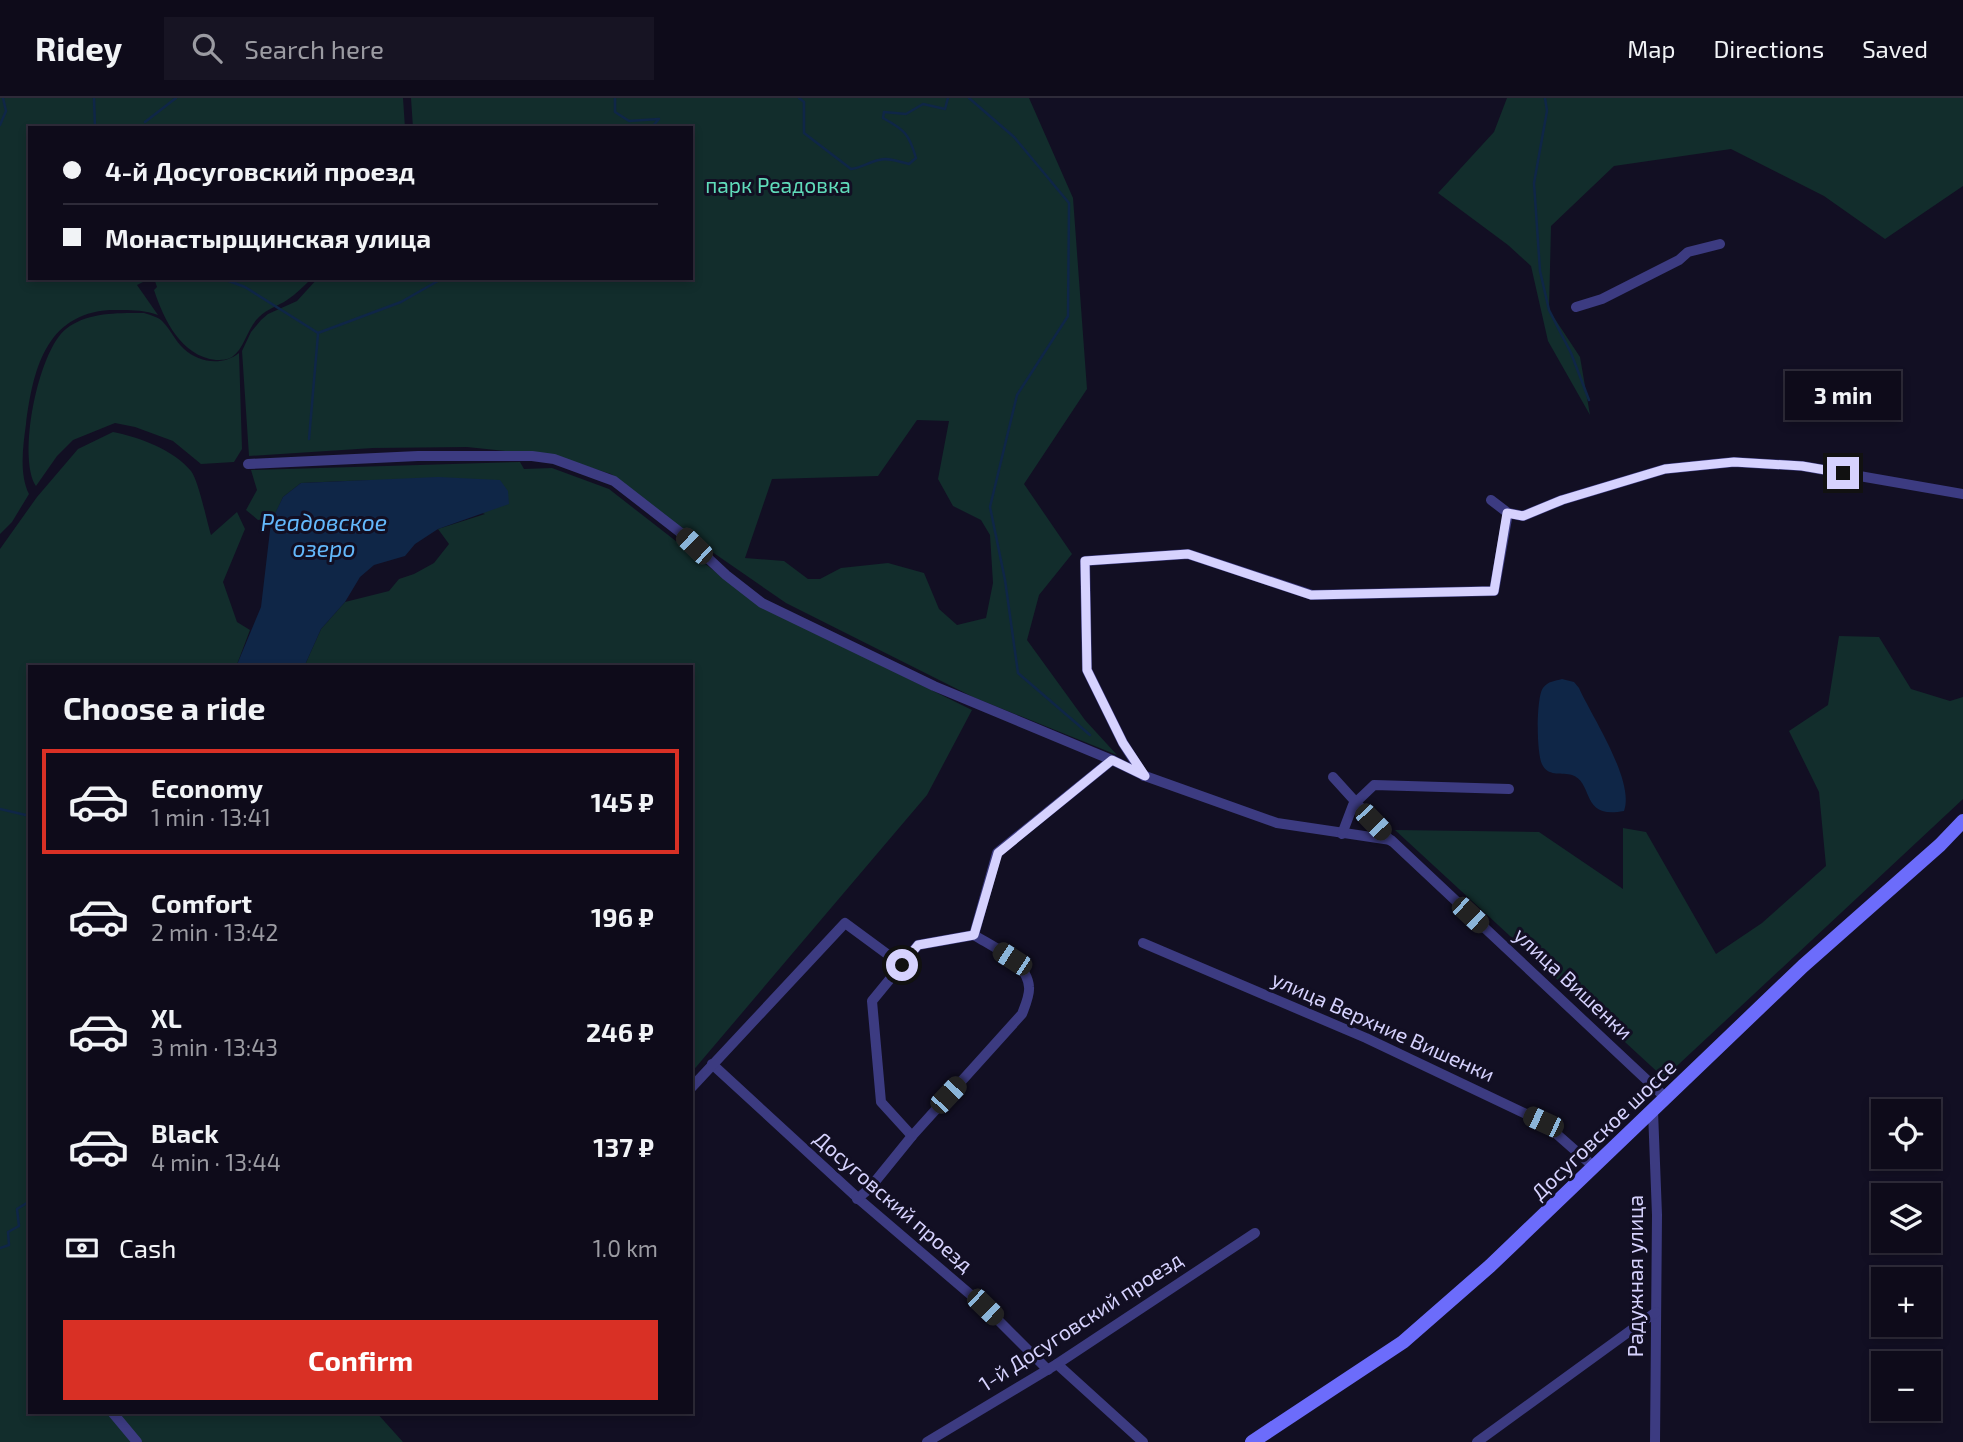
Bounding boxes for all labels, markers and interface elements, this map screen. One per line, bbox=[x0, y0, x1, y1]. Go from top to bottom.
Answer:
search box bbox=[164, 17, 654, 80]
text: Ridey bbox=[35, 28, 122, 68]
icon: search bbox=[188, 29, 226, 67]
text: Search here bbox=[244, 33, 384, 64]
text: Map bbox=[1627, 34, 1675, 63]
text: Directions bbox=[1713, 34, 1824, 63]
text: Saved bbox=[1862, 34, 1928, 63]
text: 4-й Досуговский проезд bbox=[105, 155, 415, 186]
park label: парк Реадовка bbox=[705, 172, 851, 197]
text: Монастырщинская улица bbox=[105, 222, 431, 253]
callout: 3 min bbox=[1785, 372, 1901, 420]
text: 3 min bbox=[1814, 381, 1872, 409]
route end bbox=[1827, 457, 1859, 489]
water label: Реадовское озеро bbox=[261, 508, 387, 562]
car bbox=[672, 524, 717, 568]
text: Choose a ride bbox=[63, 688, 266, 726]
icon: car bbox=[67, 770, 130, 833]
text: Economy bbox=[151, 772, 263, 803]
text: 145 ₽ bbox=[591, 786, 654, 817]
car bbox=[1351, 800, 1396, 844]
text: 1 min · 13:41 bbox=[151, 803, 271, 831]
icon: car bbox=[67, 885, 130, 948]
text: Comfort bbox=[151, 887, 252, 918]
car bbox=[1448, 893, 1493, 937]
text: 196 ₽ bbox=[591, 901, 654, 932]
text: 2 min · 13:42 bbox=[151, 918, 278, 946]
street label: улица Вишенки bbox=[1509, 922, 1638, 1045]
car bbox=[989, 939, 1036, 979]
route start bbox=[886, 949, 918, 981]
street label: улица Верхние Вишенки bbox=[1268, 965, 1499, 1087]
icon: car bbox=[67, 1000, 130, 1063]
text: XL bbox=[151, 1002, 182, 1033]
text: 246 ₽ bbox=[586, 1016, 654, 1047]
text: 3 min · 13:43 bbox=[151, 1033, 278, 1061]
street label: Досуговское шоссе bbox=[1525, 1053, 1681, 1205]
car bbox=[926, 1072, 971, 1118]
map controls bbox=[1871, 1099, 1941, 1421]
button: locate bbox=[1871, 1099, 1941, 1169]
car bbox=[1520, 1104, 1567, 1140]
icon: car bbox=[67, 1115, 130, 1178]
text: Black bbox=[151, 1117, 219, 1148]
street label: Досуговский проезд bbox=[809, 1125, 979, 1277]
text: 137 ₽ bbox=[593, 1131, 654, 1162]
text: 4 min · 13:44 bbox=[151, 1148, 281, 1176]
button: layers bbox=[1871, 1183, 1941, 1253]
street label: Радужная улица bbox=[1622, 1195, 1648, 1357]
icon: cash bbox=[63, 1229, 101, 1267]
text: Cash bbox=[119, 1232, 176, 1263]
text: 1.0 km bbox=[593, 1234, 658, 1262]
street label: 1-й Досуговский проезд bbox=[974, 1246, 1187, 1397]
button: + bbox=[1871, 1267, 1941, 1337]
car bbox=[963, 1285, 1008, 1329]
button: Confirm bbox=[63, 1320, 658, 1400]
button: − bbox=[1871, 1351, 1941, 1421]

